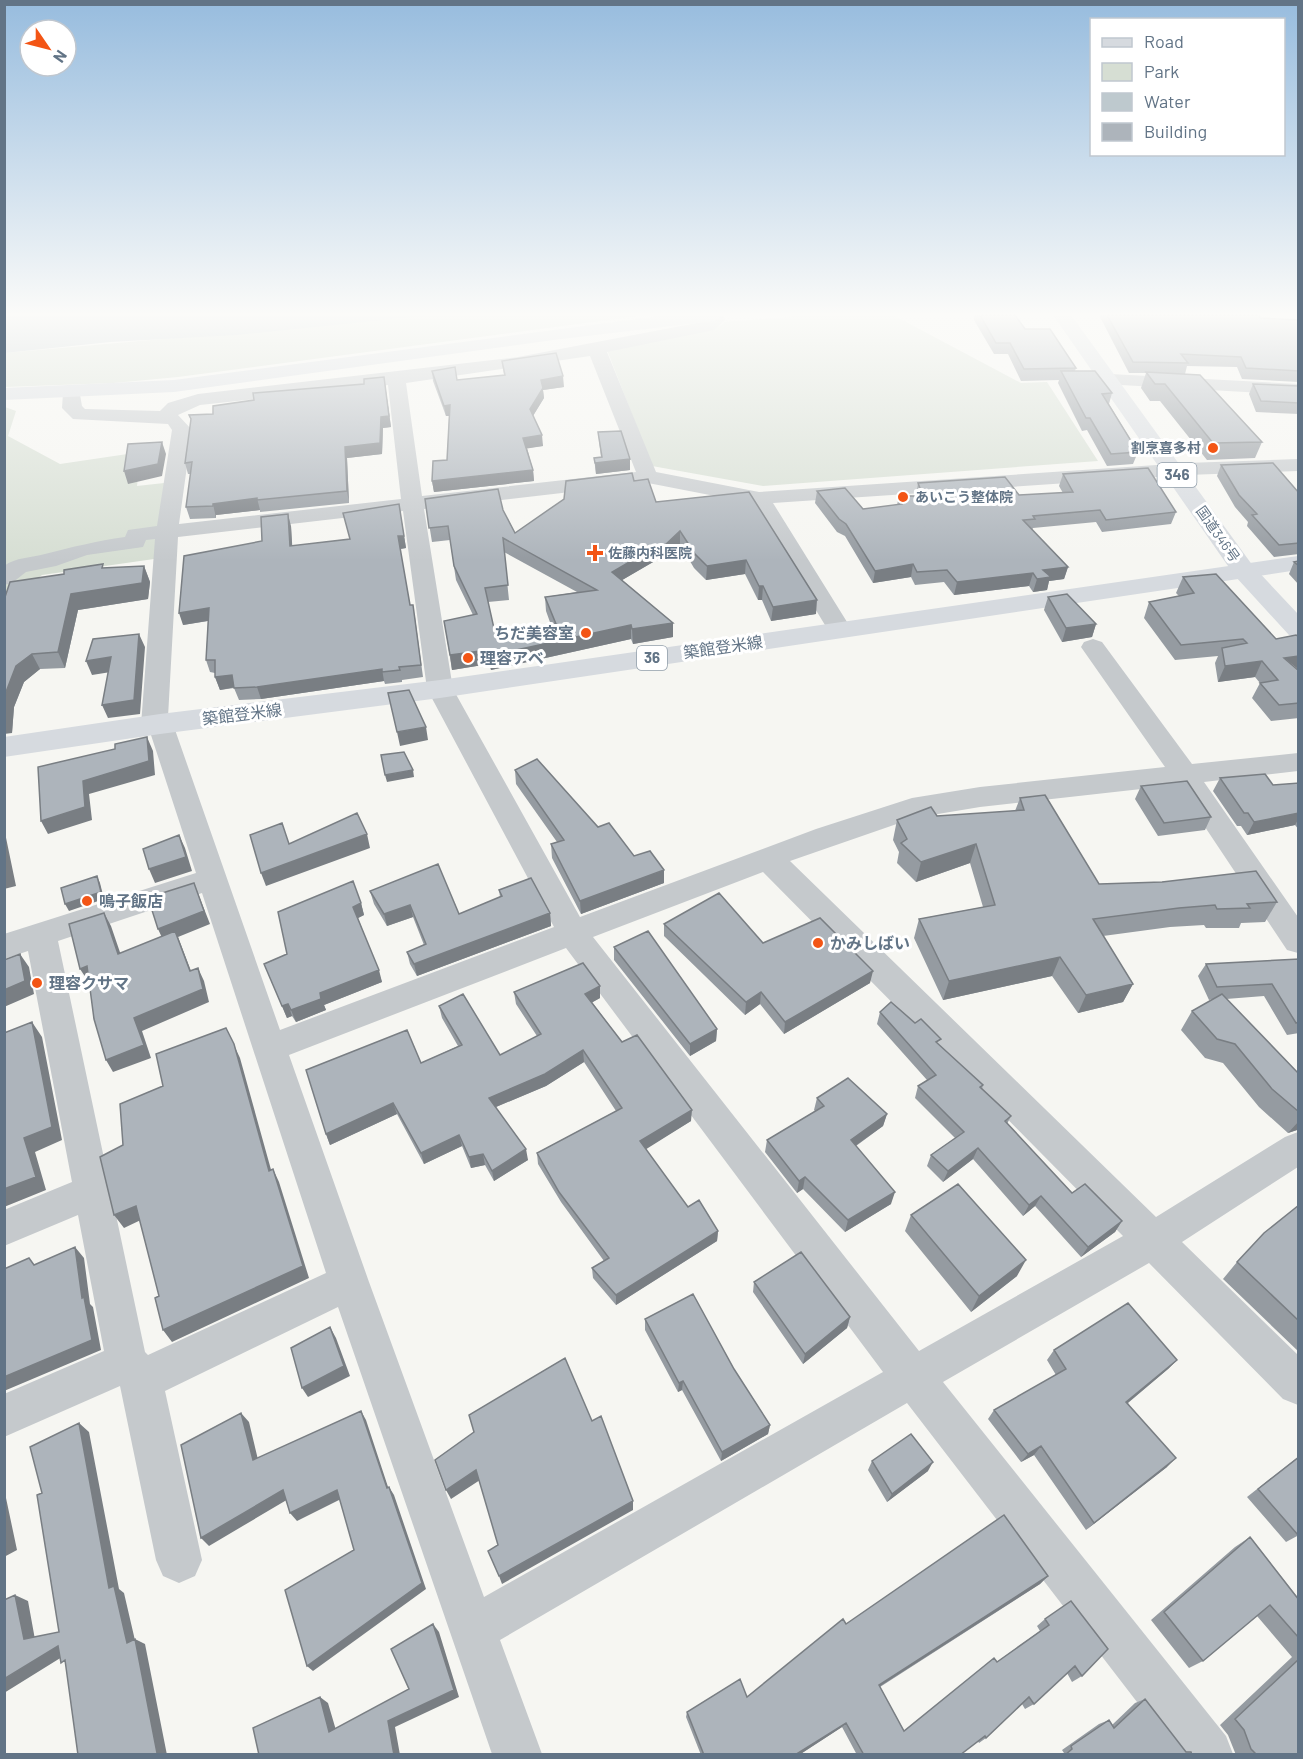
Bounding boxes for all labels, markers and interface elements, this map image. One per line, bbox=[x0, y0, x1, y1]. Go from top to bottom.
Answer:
north arrow bbox=[18, 18, 78, 78]
legend bbox=[1090, 18, 1285, 156]
text: Road bbox=[1144, 30, 1184, 52]
text: N bbox=[50, 47, 72, 67]
text: Park bbox=[1144, 60, 1179, 82]
text: Water bbox=[1144, 90, 1191, 112]
text: Building bbox=[1144, 120, 1207, 142]
place label: 割烹喜多村 bbox=[1131, 439, 1201, 456]
marker: 割烹喜多村 bbox=[1206, 441, 1220, 455]
road number: 346 bbox=[1158, 463, 1196, 487]
place label: あいこう整体院 bbox=[915, 488, 1013, 505]
marker: あいこう整体院 bbox=[896, 490, 910, 504]
street label: 国道346号 bbox=[1193, 503, 1244, 565]
marker: 佐藤内科医院 bbox=[586, 544, 604, 562]
place label: 佐藤内科医院 bbox=[608, 544, 692, 561]
place label: ちだ美容室 bbox=[494, 623, 574, 642]
marker: ちだ美容室 bbox=[579, 626, 593, 640]
street label: 築館登米線 bbox=[682, 632, 764, 661]
road number: 36 bbox=[637, 646, 667, 670]
place label: 理容アベ bbox=[480, 648, 544, 667]
marker: 理容アベ bbox=[461, 651, 475, 665]
street label: 築館登米線 bbox=[201, 699, 283, 728]
place label: 鳴子飯店 bbox=[99, 891, 163, 910]
marker: 鳴子飯店 bbox=[80, 894, 94, 908]
place label: かみしばい bbox=[830, 933, 910, 952]
marker: かみしばい bbox=[811, 936, 825, 950]
place label: 理容クサマ bbox=[49, 973, 129, 992]
marker: 理容クサマ bbox=[30, 976, 44, 990]

